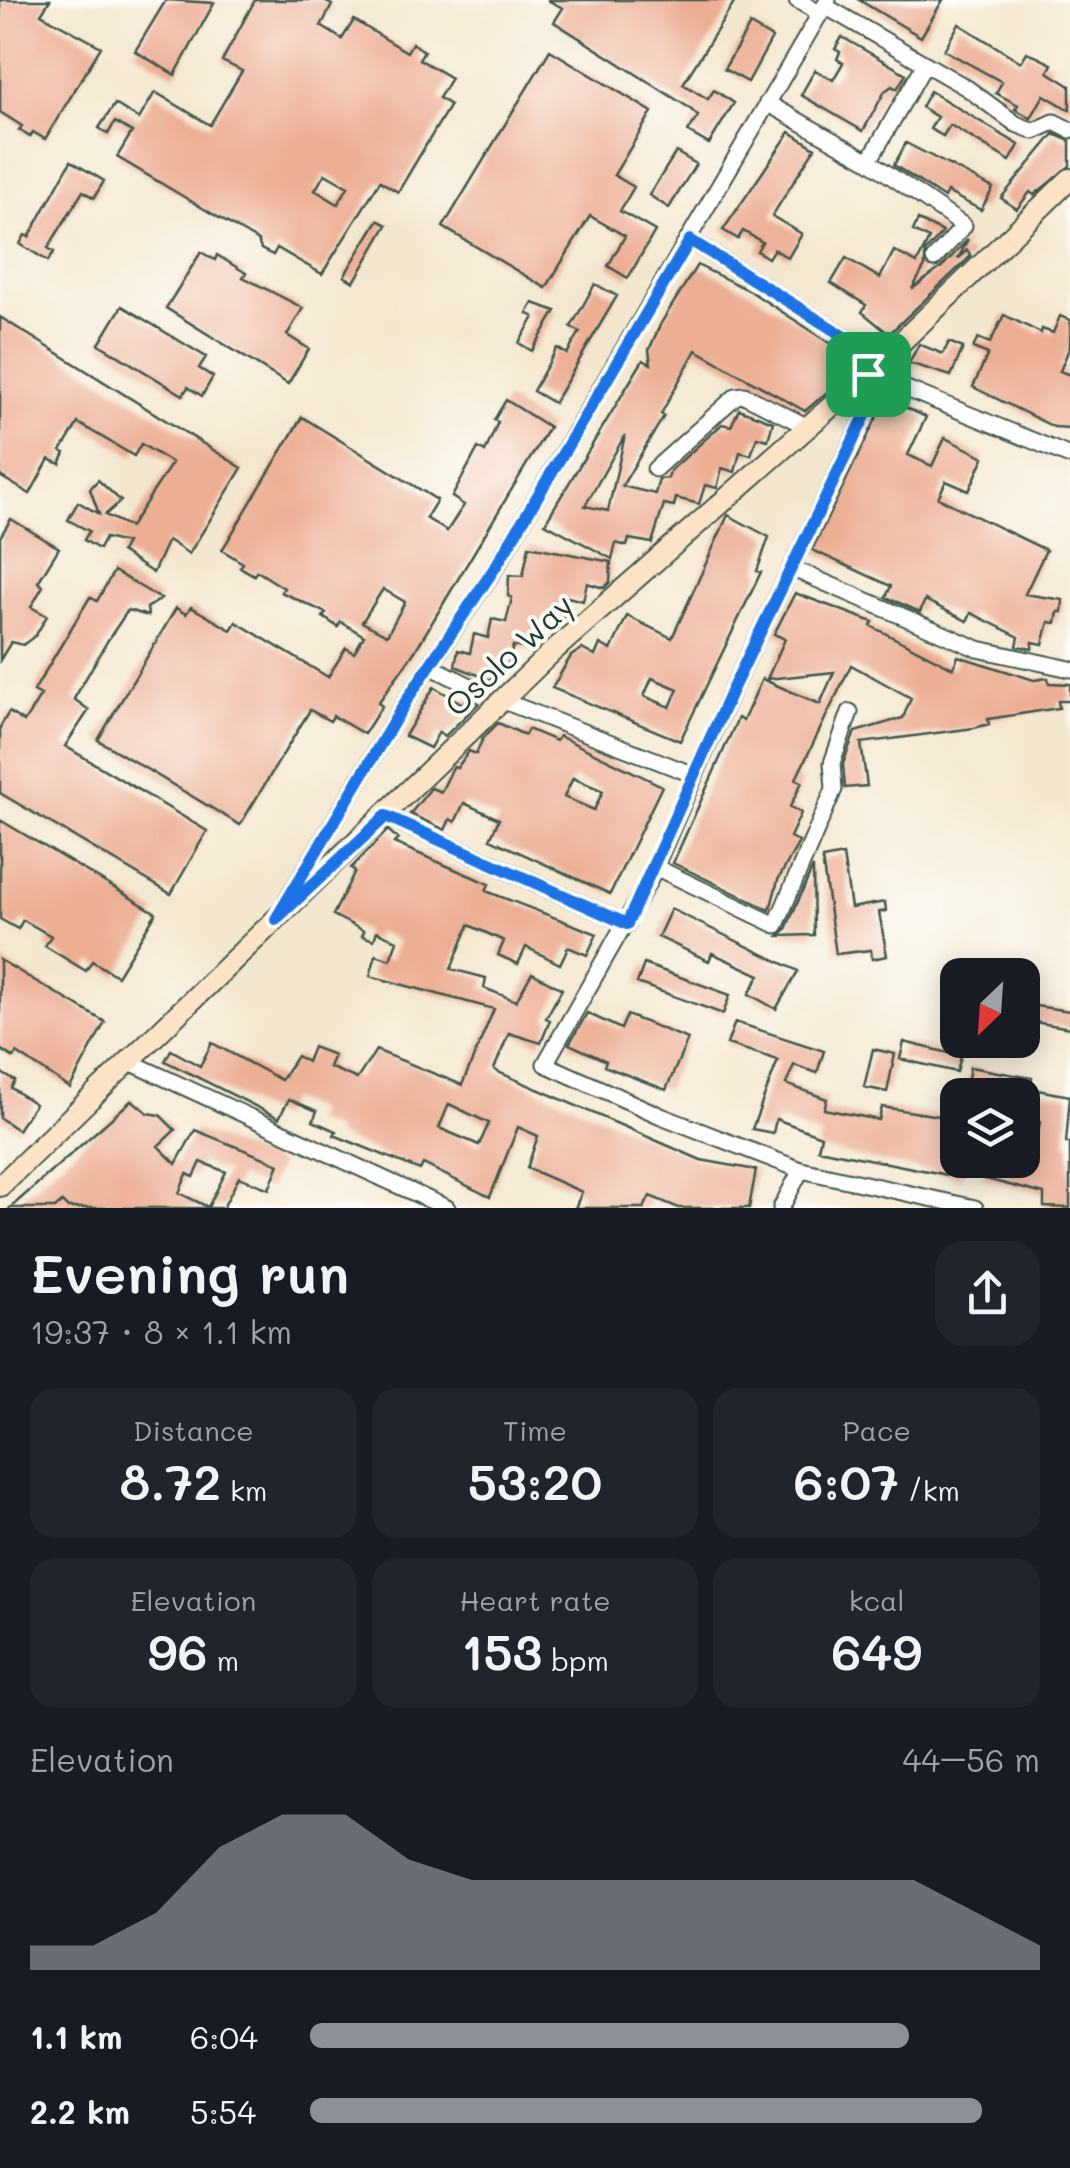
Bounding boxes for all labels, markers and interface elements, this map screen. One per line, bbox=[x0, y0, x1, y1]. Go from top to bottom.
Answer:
pin bbox=[826, 332, 911, 417]
icon: arrive bbox=[841, 347, 896, 402]
street label: Osolo Way bbox=[434, 583, 582, 725]
north arrow bbox=[940, 958, 1040, 1058]
map controls bbox=[940, 958, 1040, 1178]
button: layers bbox=[940, 1078, 1040, 1178]
text: Evening run bbox=[30, 1236, 349, 1308]
button: share bbox=[935, 1241, 1040, 1346]
text: 19:37 · 8 × 1.1 km bbox=[30, 1310, 292, 1352]
text: Distance bbox=[133, 1412, 254, 1448]
text: Time bbox=[503, 1412, 567, 1448]
text: Pace bbox=[842, 1412, 911, 1448]
text: 8.72 bbox=[119, 1448, 221, 1514]
text: 53:20 bbox=[468, 1448, 602, 1514]
text: 6:07 bbox=[793, 1448, 899, 1514]
text: km bbox=[221, 1472, 267, 1508]
text: /km bbox=[899, 1472, 960, 1508]
text: Elevation bbox=[130, 1582, 256, 1618]
text: Heart rate bbox=[459, 1582, 611, 1618]
text: kcal bbox=[849, 1582, 905, 1618]
text: 96 bbox=[148, 1618, 208, 1684]
text: 153 bbox=[461, 1618, 542, 1684]
text: 649 bbox=[831, 1618, 922, 1684]
text: m bbox=[208, 1642, 239, 1678]
text: bpm bbox=[542, 1642, 609, 1678]
text: Elevation bbox=[30, 1738, 174, 1780]
text: 44–56 m bbox=[902, 1738, 1040, 1780]
text: 1.1 km bbox=[30, 2015, 122, 2057]
text: 6:04 bbox=[190, 2015, 258, 2057]
text: 2.2 km bbox=[30, 2090, 130, 2132]
text: 5:54 bbox=[190, 2090, 256, 2132]

